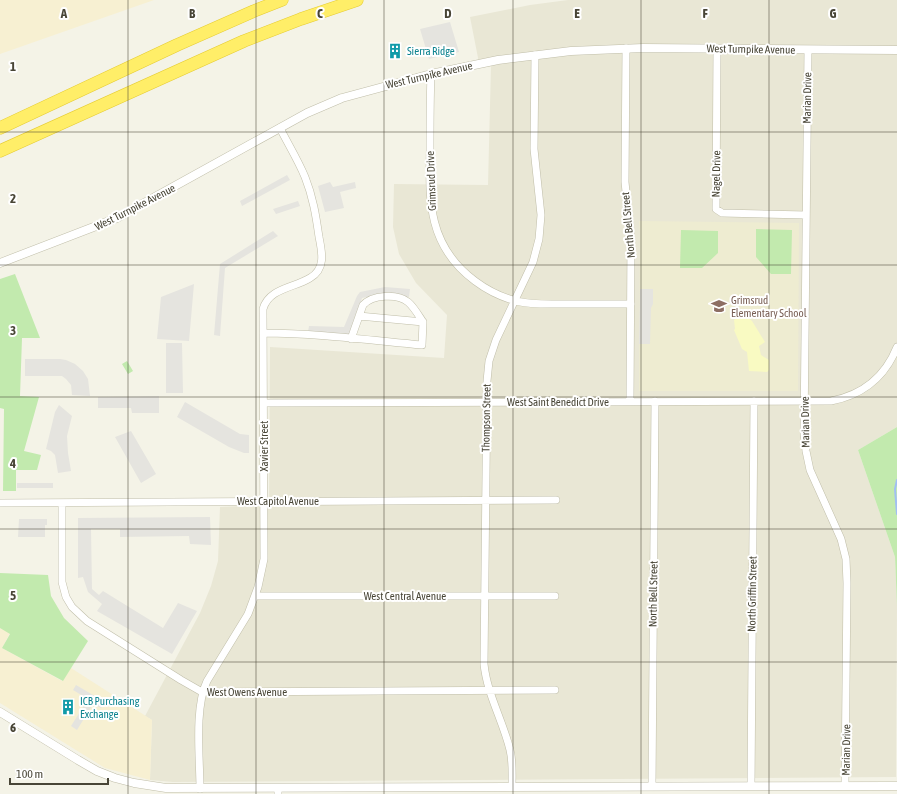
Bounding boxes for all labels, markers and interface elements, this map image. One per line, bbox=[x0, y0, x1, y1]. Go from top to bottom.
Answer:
text: A bbox=[60, 6, 68, 21]
text: B bbox=[189, 6, 196, 21]
text: C bbox=[317, 6, 323, 21]
text: D bbox=[444, 6, 452, 21]
text: E bbox=[574, 6, 580, 21]
text: F bbox=[702, 6, 708, 21]
text: G bbox=[830, 6, 837, 21]
building icon: Sierra Ridge bbox=[386, 42, 404, 60]
street label: West Turnpike Avenue bbox=[707, 42, 795, 56]
place label: Sierra Ridge bbox=[407, 45, 455, 57]
text: 1 bbox=[10, 59, 16, 74]
street label: West Turnpike Avenue bbox=[384, 59, 474, 91]
street label: Marian Drive bbox=[801, 72, 813, 124]
street label: Nagel Drive bbox=[710, 150, 722, 198]
street label: Grimsrud Drive bbox=[424, 151, 438, 211]
street label: West Turnpike Avenue bbox=[93, 182, 177, 232]
text: 2 bbox=[10, 191, 16, 206]
street label: North Bell Street bbox=[619, 191, 637, 259]
place label: Grimsrud Elementary School bbox=[731, 294, 807, 319]
school or university icon: Grimsrud Elementary School bbox=[710, 297, 728, 315]
text: 3 bbox=[10, 323, 16, 338]
street label: Thompson Street bbox=[479, 384, 493, 452]
street label: West Saint Benedict Drive bbox=[507, 396, 609, 408]
street label: Marian Drive bbox=[799, 396, 811, 448]
street label: Xavier Street bbox=[258, 420, 270, 472]
text: 4 bbox=[9, 456, 16, 471]
street label: West Capitol Avenue bbox=[237, 495, 319, 507]
street label: North Griffin Street bbox=[745, 556, 759, 632]
street label: North Bell Street bbox=[646, 561, 660, 627]
text: 5 bbox=[10, 588, 16, 603]
street label: West Central Avenue bbox=[364, 590, 446, 602]
street label: West Owens Avenue bbox=[207, 686, 287, 698]
place label: ICB Purchasing Exchange bbox=[80, 695, 140, 720]
building icon: ICB Purchasing Exchange bbox=[59, 698, 77, 716]
text: 6 bbox=[10, 720, 16, 735]
street label: Marian Drive bbox=[840, 724, 852, 776]
scale bar bbox=[10, 760, 108, 786]
text: 100 m bbox=[16, 767, 43, 781]

